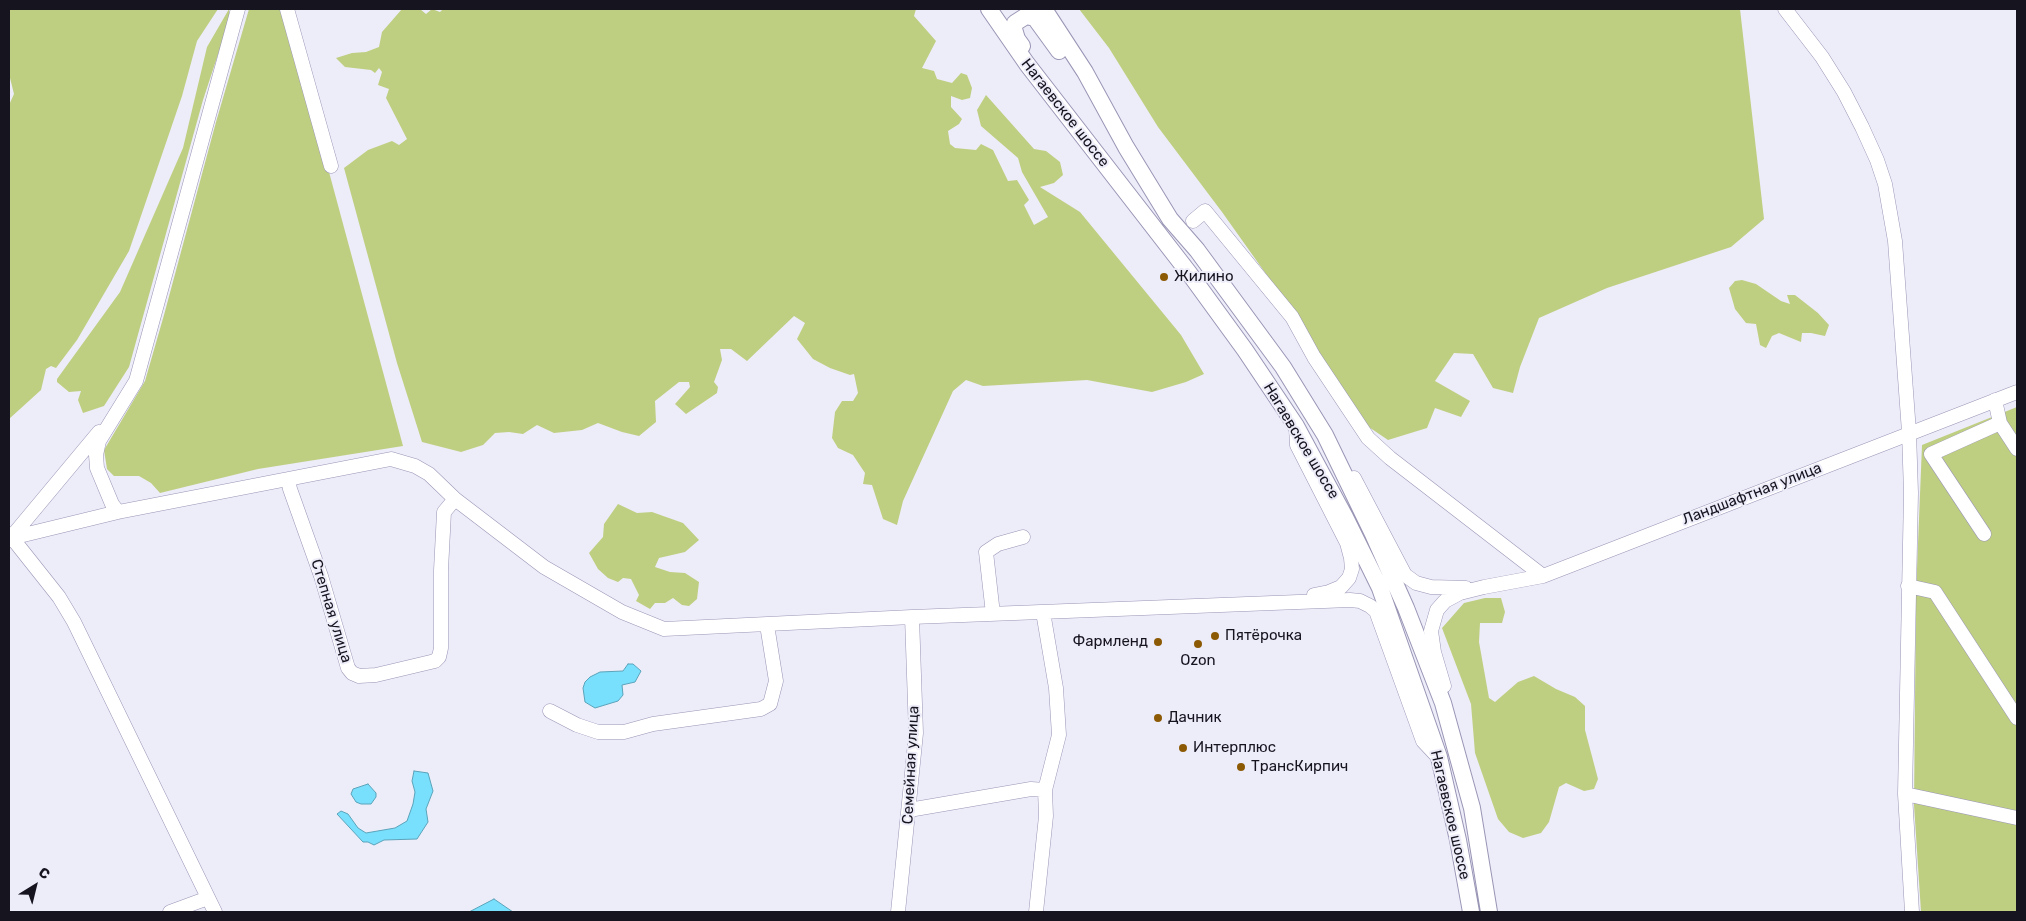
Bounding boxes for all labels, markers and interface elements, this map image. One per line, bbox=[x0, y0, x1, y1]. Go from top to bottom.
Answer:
street label: Нагаевское шоссе bbox=[1017, 55, 1113, 171]
place label: Жилино bbox=[1174, 268, 1234, 286]
marker: Жилино bbox=[1158, 271, 1170, 283]
street label: Нагаевское шоссе bbox=[1259, 380, 1343, 502]
street label: Ландшафтная улица bbox=[1680, 459, 1824, 529]
street label: Степная улица bbox=[307, 557, 355, 665]
place label: Пятёрочка bbox=[1225, 627, 1302, 645]
marker: Пятёрочка bbox=[1209, 630, 1221, 642]
place label: Фармленд bbox=[1072, 633, 1148, 651]
marker: Фармленд bbox=[1152, 636, 1164, 648]
marker: Ozon bbox=[1192, 638, 1204, 650]
place label: Ozon bbox=[1180, 652, 1216, 670]
street label: Семейная улица bbox=[899, 705, 923, 825]
place label: Дачник bbox=[1168, 709, 1221, 727]
marker: Дачник bbox=[1152, 712, 1164, 724]
place label: Интерплюс bbox=[1193, 739, 1276, 757]
marker: Интерплюс bbox=[1177, 742, 1189, 754]
street label: Нагаевское шоссе bbox=[1426, 748, 1474, 882]
place label: ТрансКирпич bbox=[1251, 758, 1348, 776]
marker: ТрансКирпич bbox=[1235, 761, 1247, 773]
north arrow bbox=[10, 861, 60, 911]
text: С bbox=[35, 864, 53, 883]

